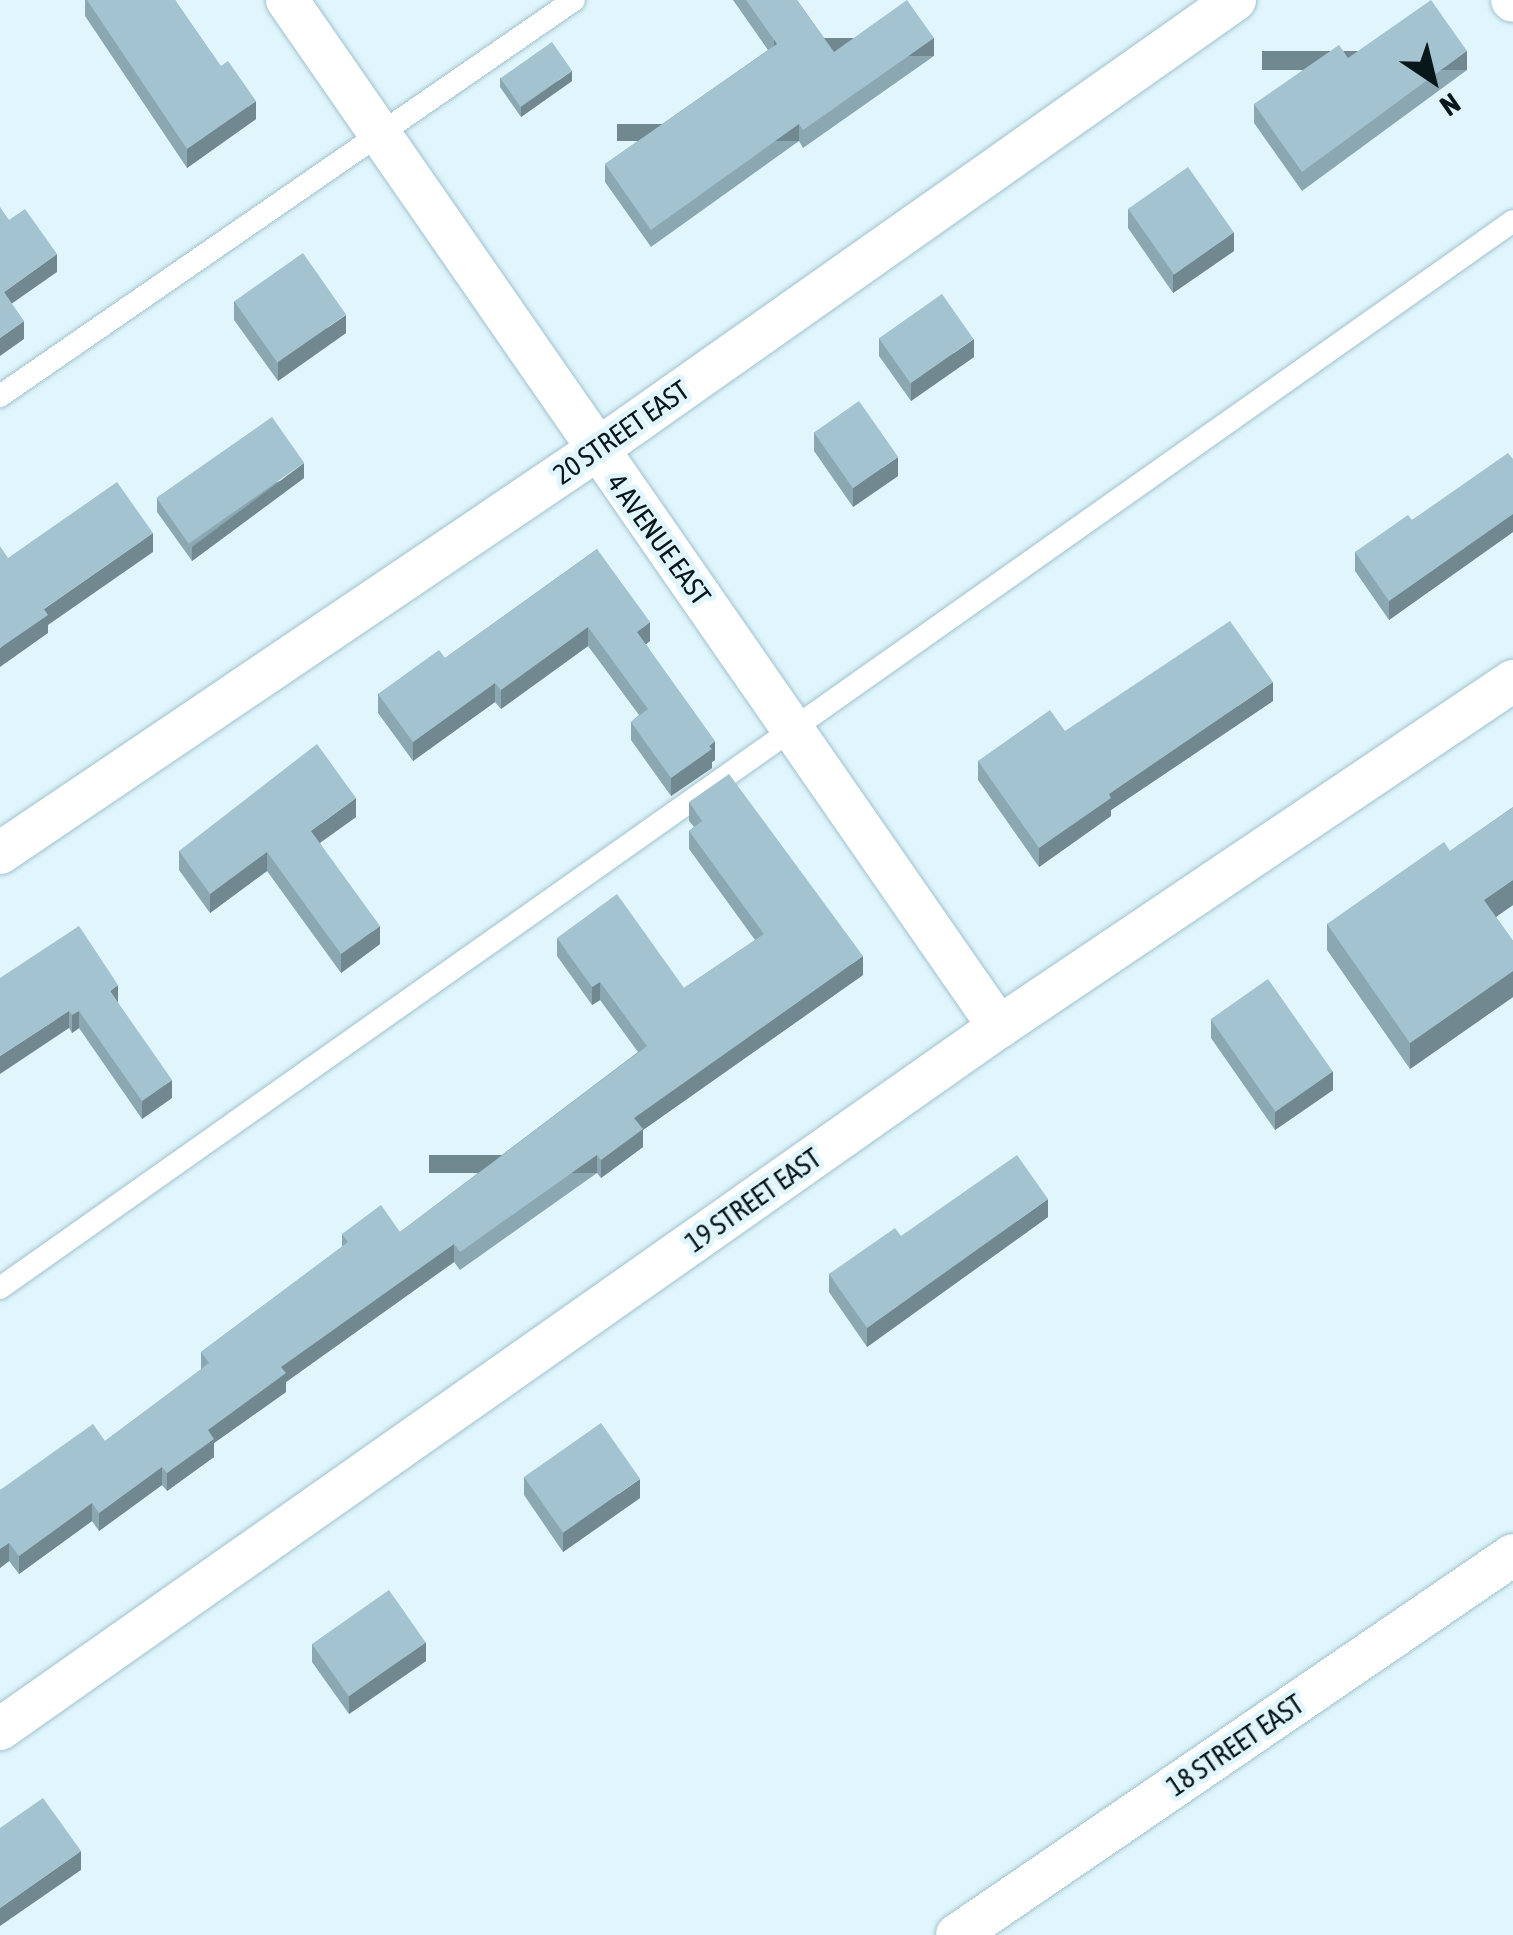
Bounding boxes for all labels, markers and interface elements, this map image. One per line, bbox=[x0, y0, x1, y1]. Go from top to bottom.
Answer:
north arrow bbox=[1383, 30, 1483, 130]
text: N bbox=[1434, 87, 1466, 122]
street label: 20 STREET EAST bbox=[547, 373, 695, 491]
street label: 4 AVENUE EAST bbox=[600, 467, 718, 611]
street label: 19 STREET EAST bbox=[679, 1141, 827, 1259]
street label: 18 STREET EAST bbox=[1160, 1687, 1310, 1803]

